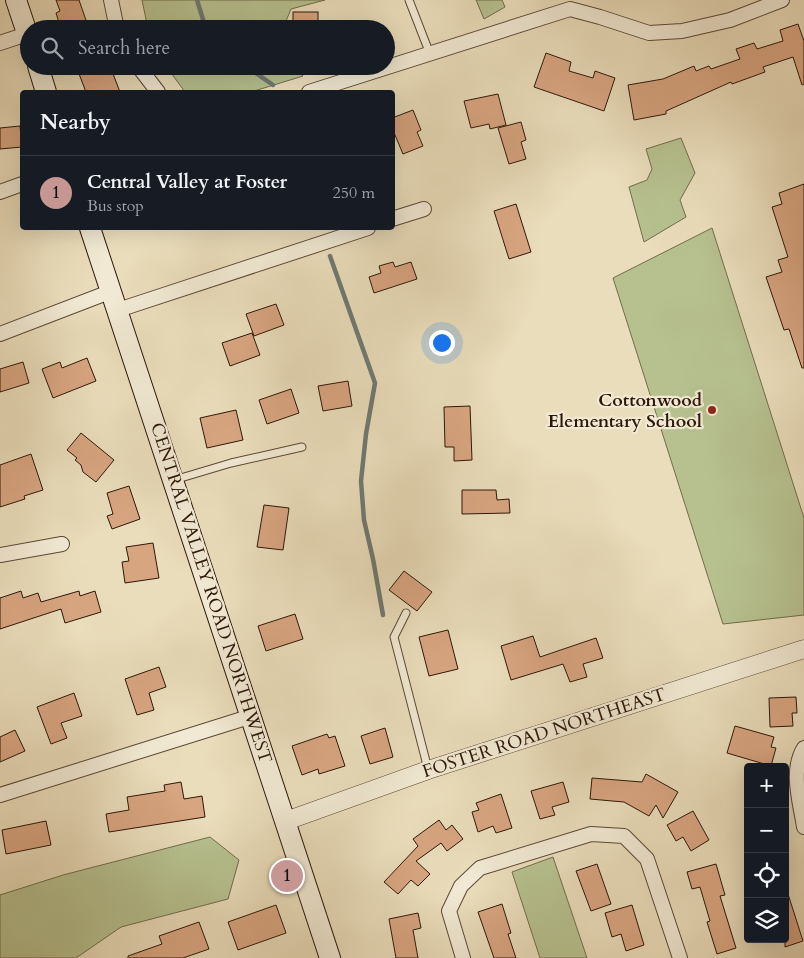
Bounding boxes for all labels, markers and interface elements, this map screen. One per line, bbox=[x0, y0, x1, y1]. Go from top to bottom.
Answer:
search box bbox=[20, 20, 395, 75]
icon: search bbox=[38, 34, 66, 62]
text: Search here bbox=[78, 35, 170, 61]
text: Nearby bbox=[40, 108, 111, 137]
text: Central Valley at Foster bbox=[87, 169, 287, 195]
text: 1 bbox=[52, 182, 60, 204]
text: 250 m bbox=[333, 182, 375, 204]
text: Bus stop bbox=[87, 195, 144, 217]
your location bbox=[429, 330, 455, 356]
place label: Cottonwood Elementary School bbox=[548, 388, 703, 434]
marker: Cottonwood Elementary School bbox=[706, 404, 718, 416]
street label: CENTRAL VALLEY ROAD NORTHWEST bbox=[144, 419, 278, 767]
street label: FOSTER ROAD NORTHEAST bbox=[419, 682, 669, 784]
map controls bbox=[744, 763, 789, 943]
button: + bbox=[744, 763, 789, 808]
button: − bbox=[744, 808, 789, 853]
button: locate bbox=[744, 853, 789, 898]
pin: 1 bbox=[271, 857, 303, 895]
button: layers bbox=[744, 898, 789, 943]

